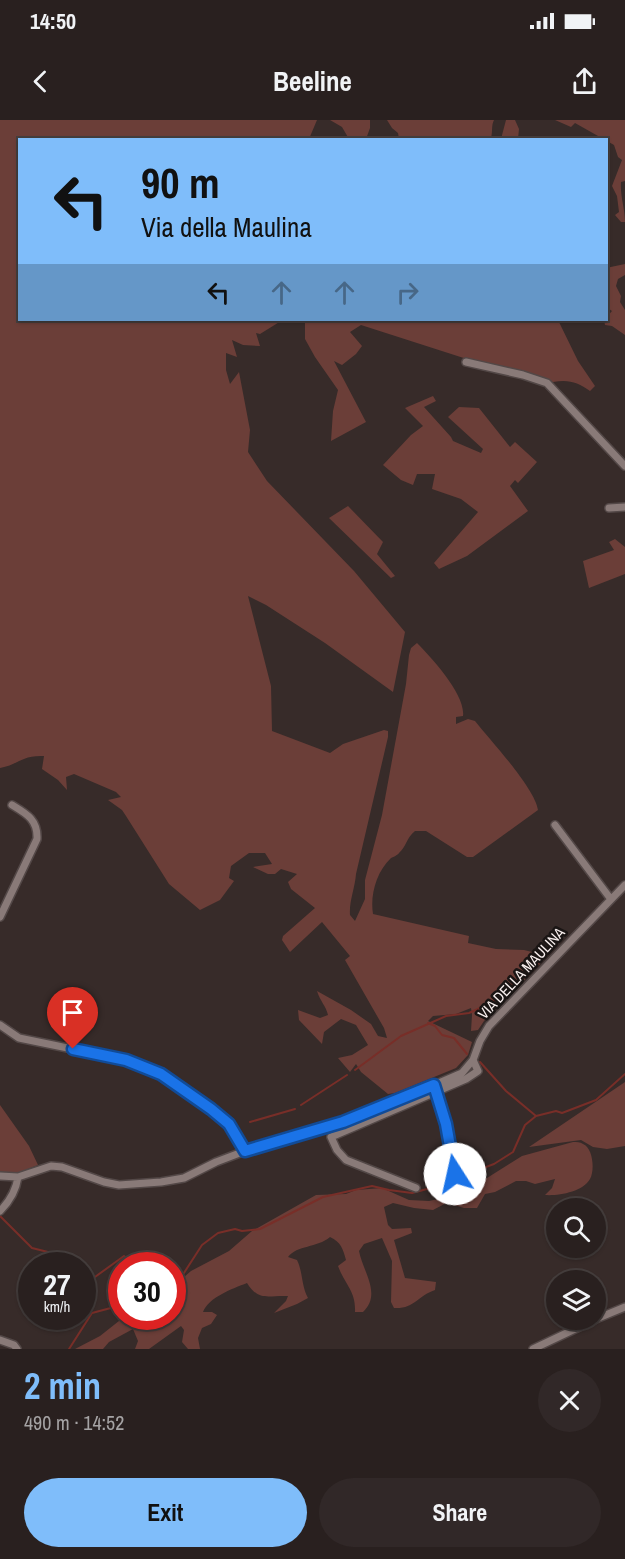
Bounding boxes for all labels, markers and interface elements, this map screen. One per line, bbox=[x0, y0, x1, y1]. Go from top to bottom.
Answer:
text: 14:50 bbox=[30, 6, 76, 36]
text: Beeline bbox=[273, 63, 352, 99]
icon: back bbox=[24, 65, 57, 98]
icon: share bbox=[568, 65, 601, 98]
text: 90 m bbox=[141, 155, 220, 211]
icon: left bbox=[42, 162, 120, 240]
text: Via della Maulina bbox=[141, 209, 312, 245]
icon: left bbox=[202, 276, 235, 309]
icon: ahead bbox=[265, 276, 298, 309]
icon: ahead bbox=[328, 276, 361, 309]
icon: right bbox=[391, 276, 424, 309]
street label: VIA DELLA MAULINA bbox=[473, 922, 570, 1024]
pin bbox=[47, 987, 98, 1049]
icon: arrive bbox=[56, 996, 89, 1029]
position arrow bbox=[423, 1142, 487, 1206]
map controls bbox=[546, 1198, 606, 1330]
button: search bbox=[546, 1198, 606, 1258]
speed limit sign: 30 bbox=[108, 1252, 186, 1330]
text: 27 bbox=[43, 1264, 71, 1304]
button: layers bbox=[546, 1270, 606, 1330]
text: km/h bbox=[44, 1296, 70, 1317]
text: 2 min bbox=[24, 1362, 101, 1410]
button: close bbox=[538, 1369, 601, 1432]
text: 490 m · 14:52 bbox=[24, 1409, 124, 1436]
button: Exit bbox=[24, 1478, 307, 1547]
button: Share bbox=[319, 1478, 601, 1547]

